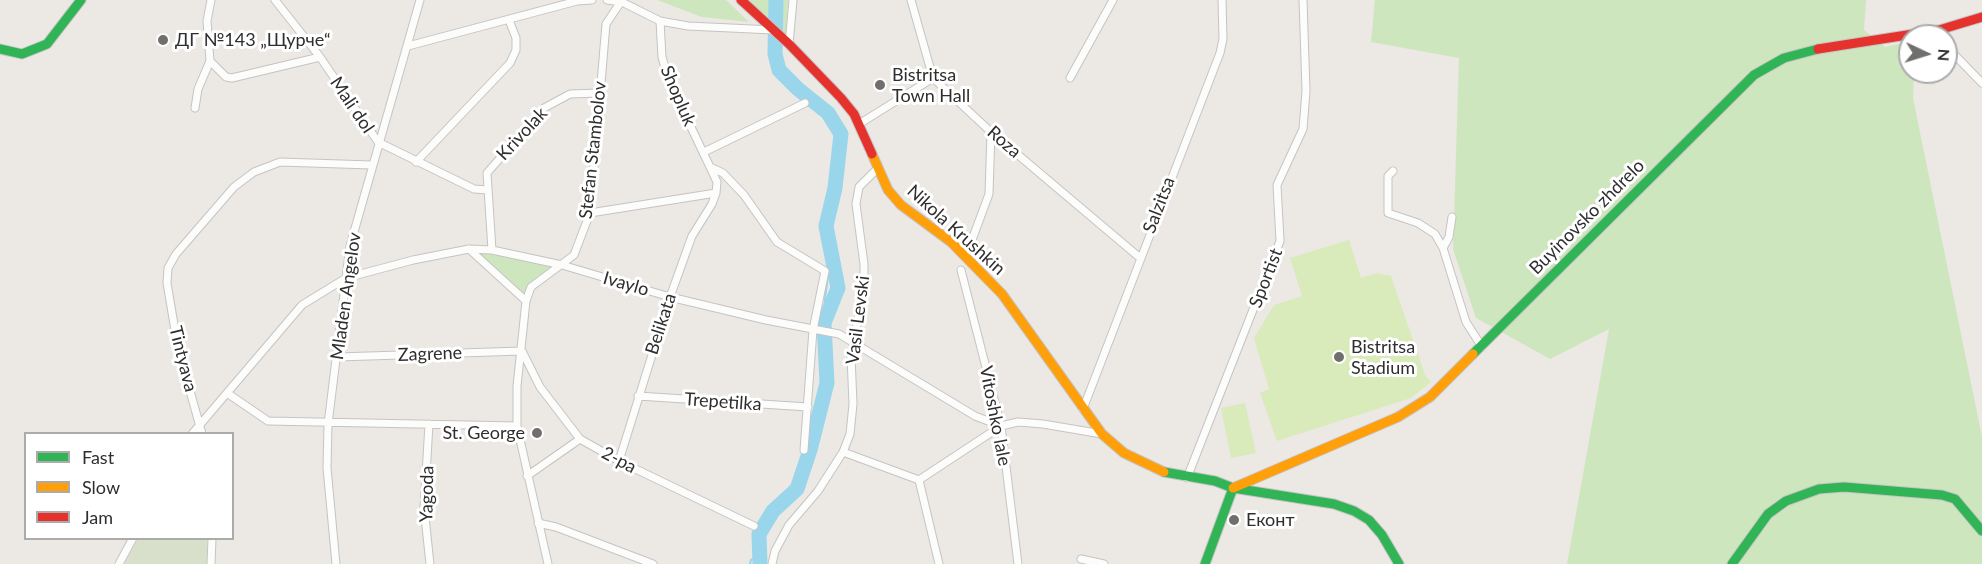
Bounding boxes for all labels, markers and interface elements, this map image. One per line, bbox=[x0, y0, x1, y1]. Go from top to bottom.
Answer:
north arrow bbox=[1898, 24, 1958, 84]
place label: ДГ №143 „Щурче“ bbox=[175, 29, 330, 51]
marker: ДГ №143 „Щурче“ bbox=[156, 33, 170, 47]
text: N bbox=[1935, 48, 1954, 62]
street label: Shopluk bbox=[656, 63, 700, 129]
place label: Bistritsa Town Hall bbox=[892, 64, 970, 106]
street label: Mali dol bbox=[325, 73, 379, 137]
marker: Bistritsa Town Hall bbox=[873, 78, 887, 92]
street label: Stefan Stambolov bbox=[575, 80, 611, 220]
street label: Krivolak bbox=[492, 103, 552, 165]
street label: Roza bbox=[983, 121, 1025, 163]
street label: Buyinovsko zhdrelo bbox=[1525, 155, 1649, 279]
street label: Salzitsa bbox=[1138, 174, 1180, 236]
street label: Nikola Krushkin bbox=[903, 180, 1009, 280]
street label: Mladen Angelov bbox=[326, 231, 366, 361]
street label: Sportist bbox=[1245, 245, 1287, 311]
street label: Ivaylo bbox=[601, 267, 651, 301]
street label: Vasil Levski bbox=[842, 274, 874, 366]
street label: Belikata bbox=[641, 291, 681, 357]
street label: Tintyava bbox=[164, 324, 202, 394]
place label: Bistritsa Stadium bbox=[1351, 336, 1415, 378]
street label: Zagrene bbox=[397, 342, 463, 366]
marker: Bistritsa Stadium bbox=[1332, 350, 1346, 364]
street label: Vitoshko lale bbox=[975, 364, 1015, 468]
street label: Trepetilka bbox=[684, 389, 762, 415]
place label: St. George bbox=[443, 422, 525, 444]
marker: St. George bbox=[530, 426, 544, 440]
legend bbox=[24, 432, 234, 540]
street label: 2-ра bbox=[598, 442, 640, 478]
text: Fast bbox=[82, 446, 114, 468]
street label: Yagoda bbox=[416, 466, 438, 522]
text: Slow bbox=[82, 476, 120, 498]
text: Jam bbox=[82, 506, 113, 528]
place label: Еконт bbox=[1246, 509, 1295, 531]
marker: Еконт bbox=[1227, 513, 1241, 527]

